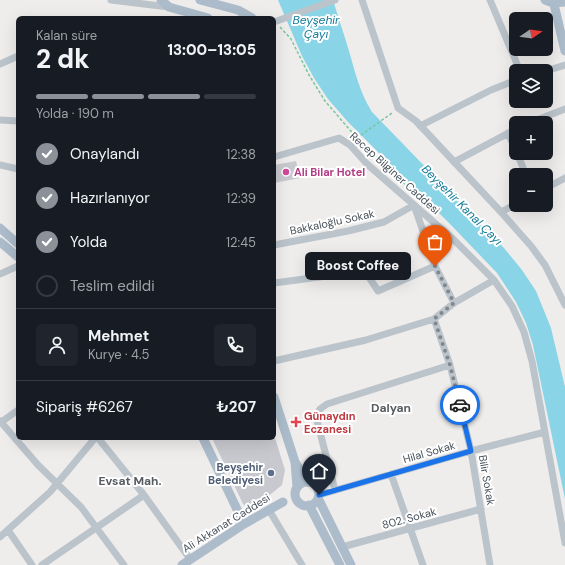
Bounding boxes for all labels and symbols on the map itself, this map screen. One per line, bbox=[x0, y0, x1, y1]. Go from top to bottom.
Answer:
water label: Beyşehir Çayı bbox=[292, 12, 340, 42]
north arrow bbox=[509, 12, 553, 56]
street label: Recep Bilginer Caddesi bbox=[347, 129, 443, 217]
water label: Beyşehir Kanal Çayı bbox=[418, 161, 506, 249]
place label: Ali Bilar Hotel bbox=[294, 165, 365, 179]
marker: Ali Bilar Hotel bbox=[281, 167, 291, 177]
street label: Bakkaloğlu Sokak bbox=[288, 206, 376, 238]
pin bbox=[418, 225, 452, 266]
callout: Boost Coffee bbox=[305, 252, 411, 280]
courier bbox=[440, 385, 480, 425]
district label: Dalyan bbox=[371, 400, 411, 416]
place label: Günaydın Eczanesi bbox=[304, 409, 356, 436]
marker: Günaydın Eczanesi bbox=[291, 417, 301, 427]
street label: Hilal Sokak bbox=[401, 438, 457, 466]
pin bbox=[302, 454, 336, 495]
street label: Bilir Sokak bbox=[476, 454, 498, 507]
place label: Beyşehir Belediyesi bbox=[208, 460, 263, 487]
marker: Beyşehir Belediyesi bbox=[266, 468, 276, 478]
district label: Evsat Mah. bbox=[98, 473, 162, 489]
street label: Ali Akkanat Caddesi bbox=[180, 490, 272, 556]
street label: 802. Sokak bbox=[380, 504, 438, 532]

